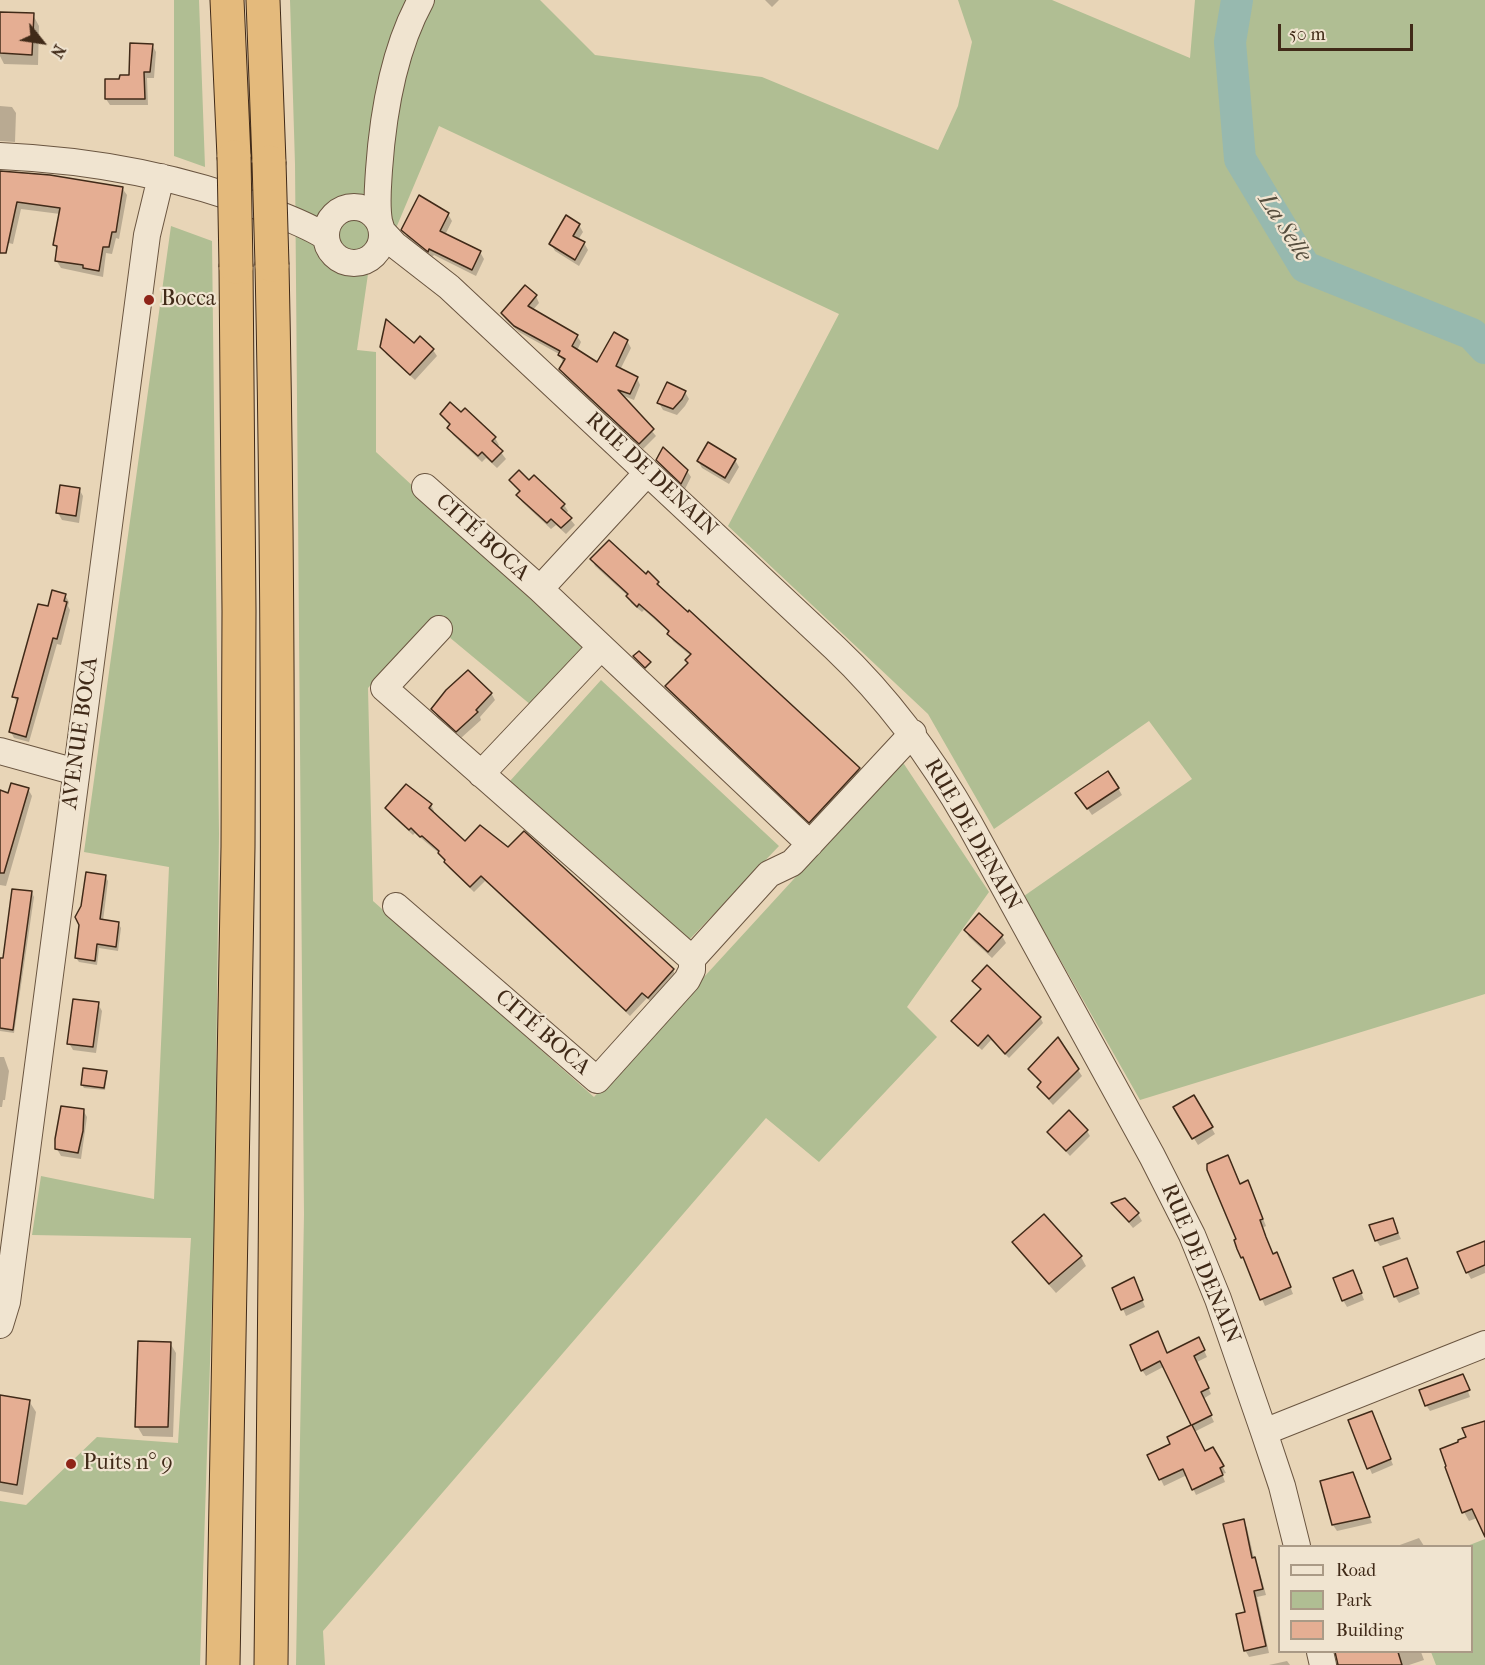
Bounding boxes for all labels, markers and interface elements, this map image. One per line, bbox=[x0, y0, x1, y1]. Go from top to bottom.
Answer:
north arrow bbox=[12, 12, 72, 72]
scale bar bbox=[1281, 12, 1416, 50]
text: 50 m bbox=[1289, 24, 1325, 45]
text: N bbox=[47, 41, 69, 61]
water label: La Selle bbox=[1251, 188, 1317, 268]
place label: Bocca bbox=[161, 287, 216, 313]
marker: Bocca bbox=[142, 293, 156, 307]
street label: RUE DE DENAIN bbox=[580, 407, 722, 543]
street label: CITÉ BOCA bbox=[430, 489, 534, 587]
street label: AVENUE BOCA bbox=[57, 655, 105, 811]
street label: RUE DE DENAIN bbox=[918, 754, 1026, 916]
street label: CITÉ BOCA bbox=[489, 985, 595, 1081]
street label: RUE DE DENAIN bbox=[1154, 1180, 1246, 1348]
place label: Puits n° 9 bbox=[83, 1451, 173, 1477]
marker: Puits n° 9 bbox=[64, 1457, 78, 1471]
legend bbox=[1278, 1545, 1473, 1653]
text: Road bbox=[1336, 1560, 1376, 1581]
text: Park bbox=[1336, 1590, 1372, 1611]
text: Building bbox=[1336, 1620, 1403, 1641]

